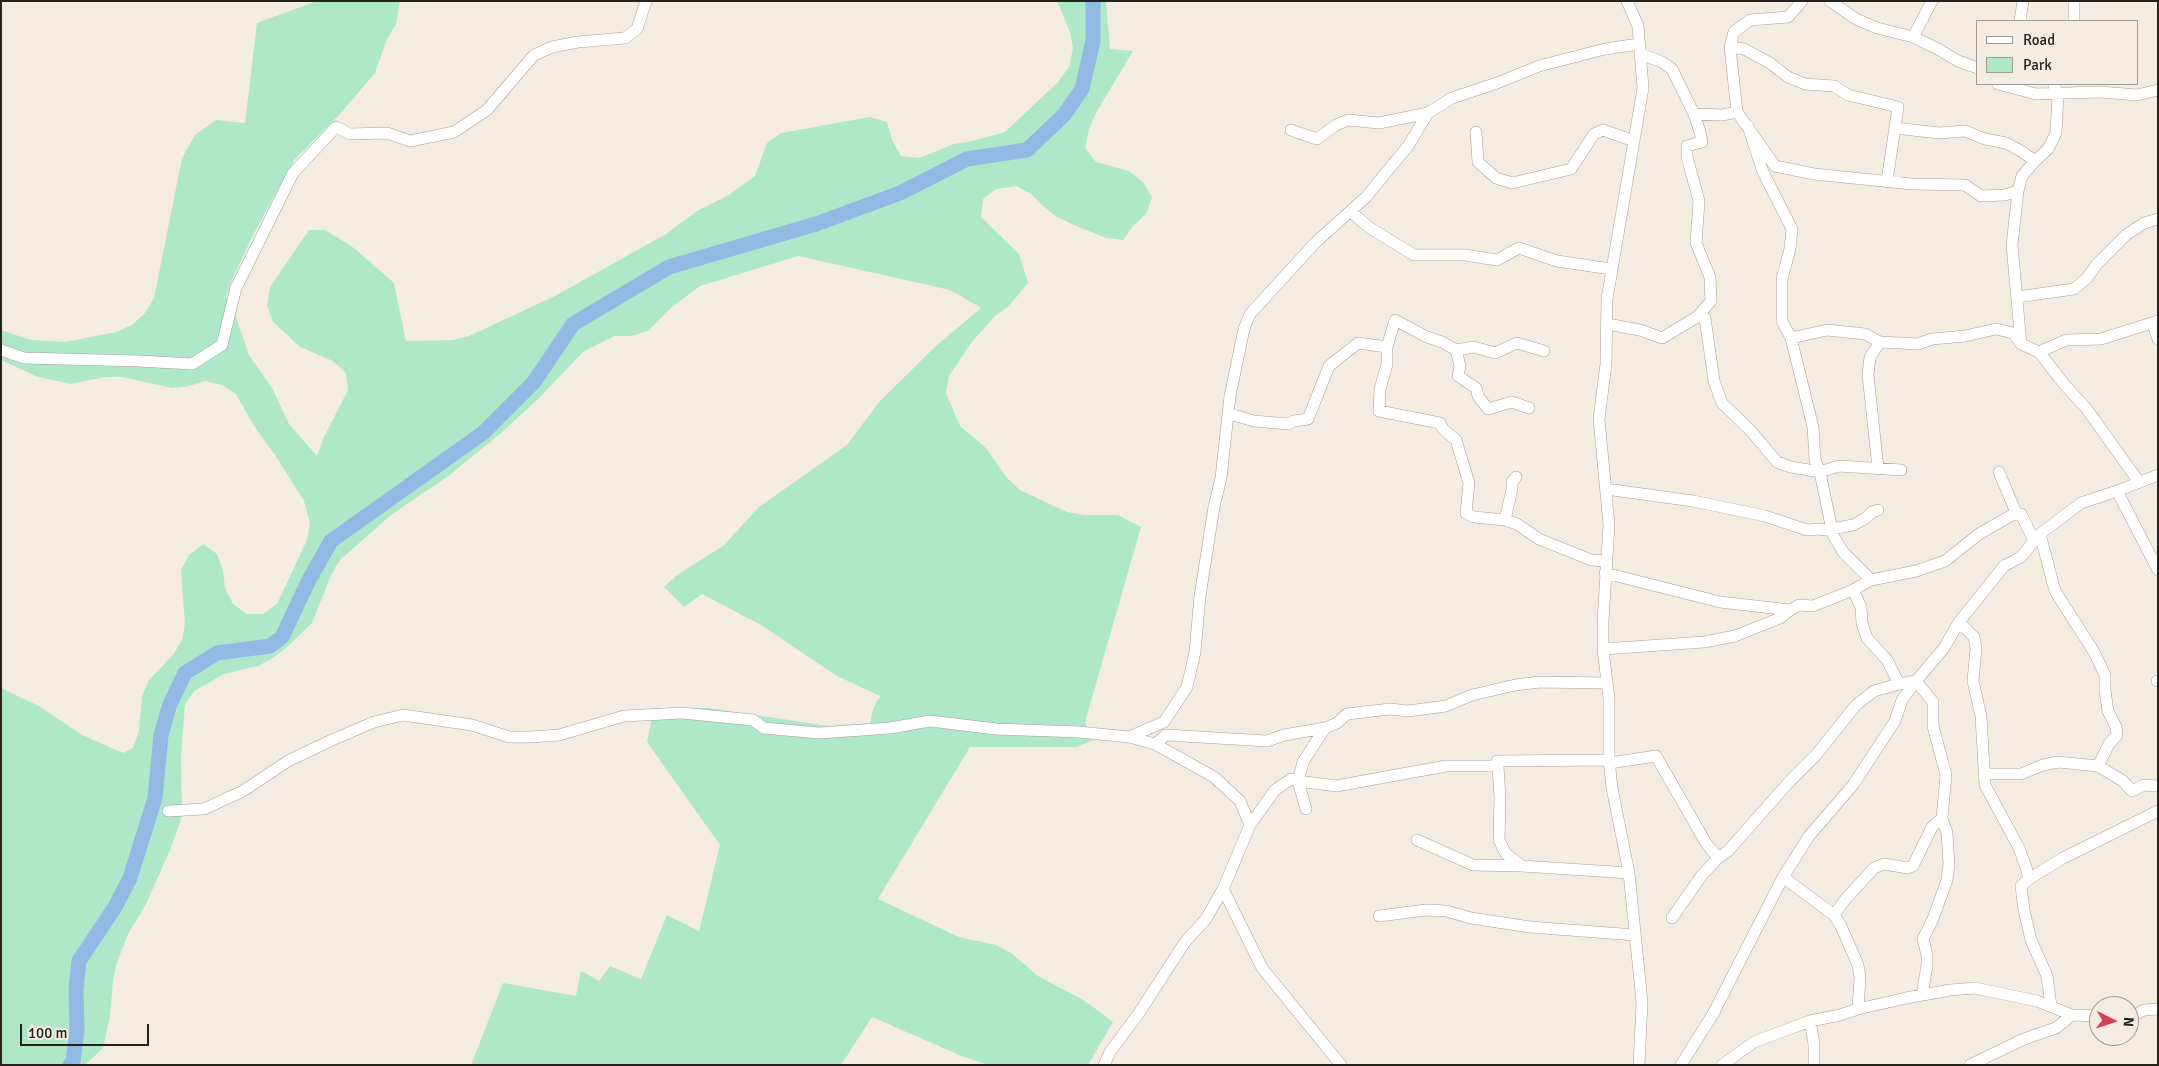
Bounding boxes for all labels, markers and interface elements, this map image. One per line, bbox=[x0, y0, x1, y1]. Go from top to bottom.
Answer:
legend bbox=[1976, 20, 2139, 85]
text: Road bbox=[2023, 31, 2055, 49]
text: Park bbox=[2023, 56, 2052, 74]
north arrow bbox=[2089, 996, 2139, 1046]
scale bar bbox=[22, 1014, 151, 1046]
text: N bbox=[2120, 1017, 2137, 1027]
text: 100 m bbox=[28, 1024, 68, 1042]

